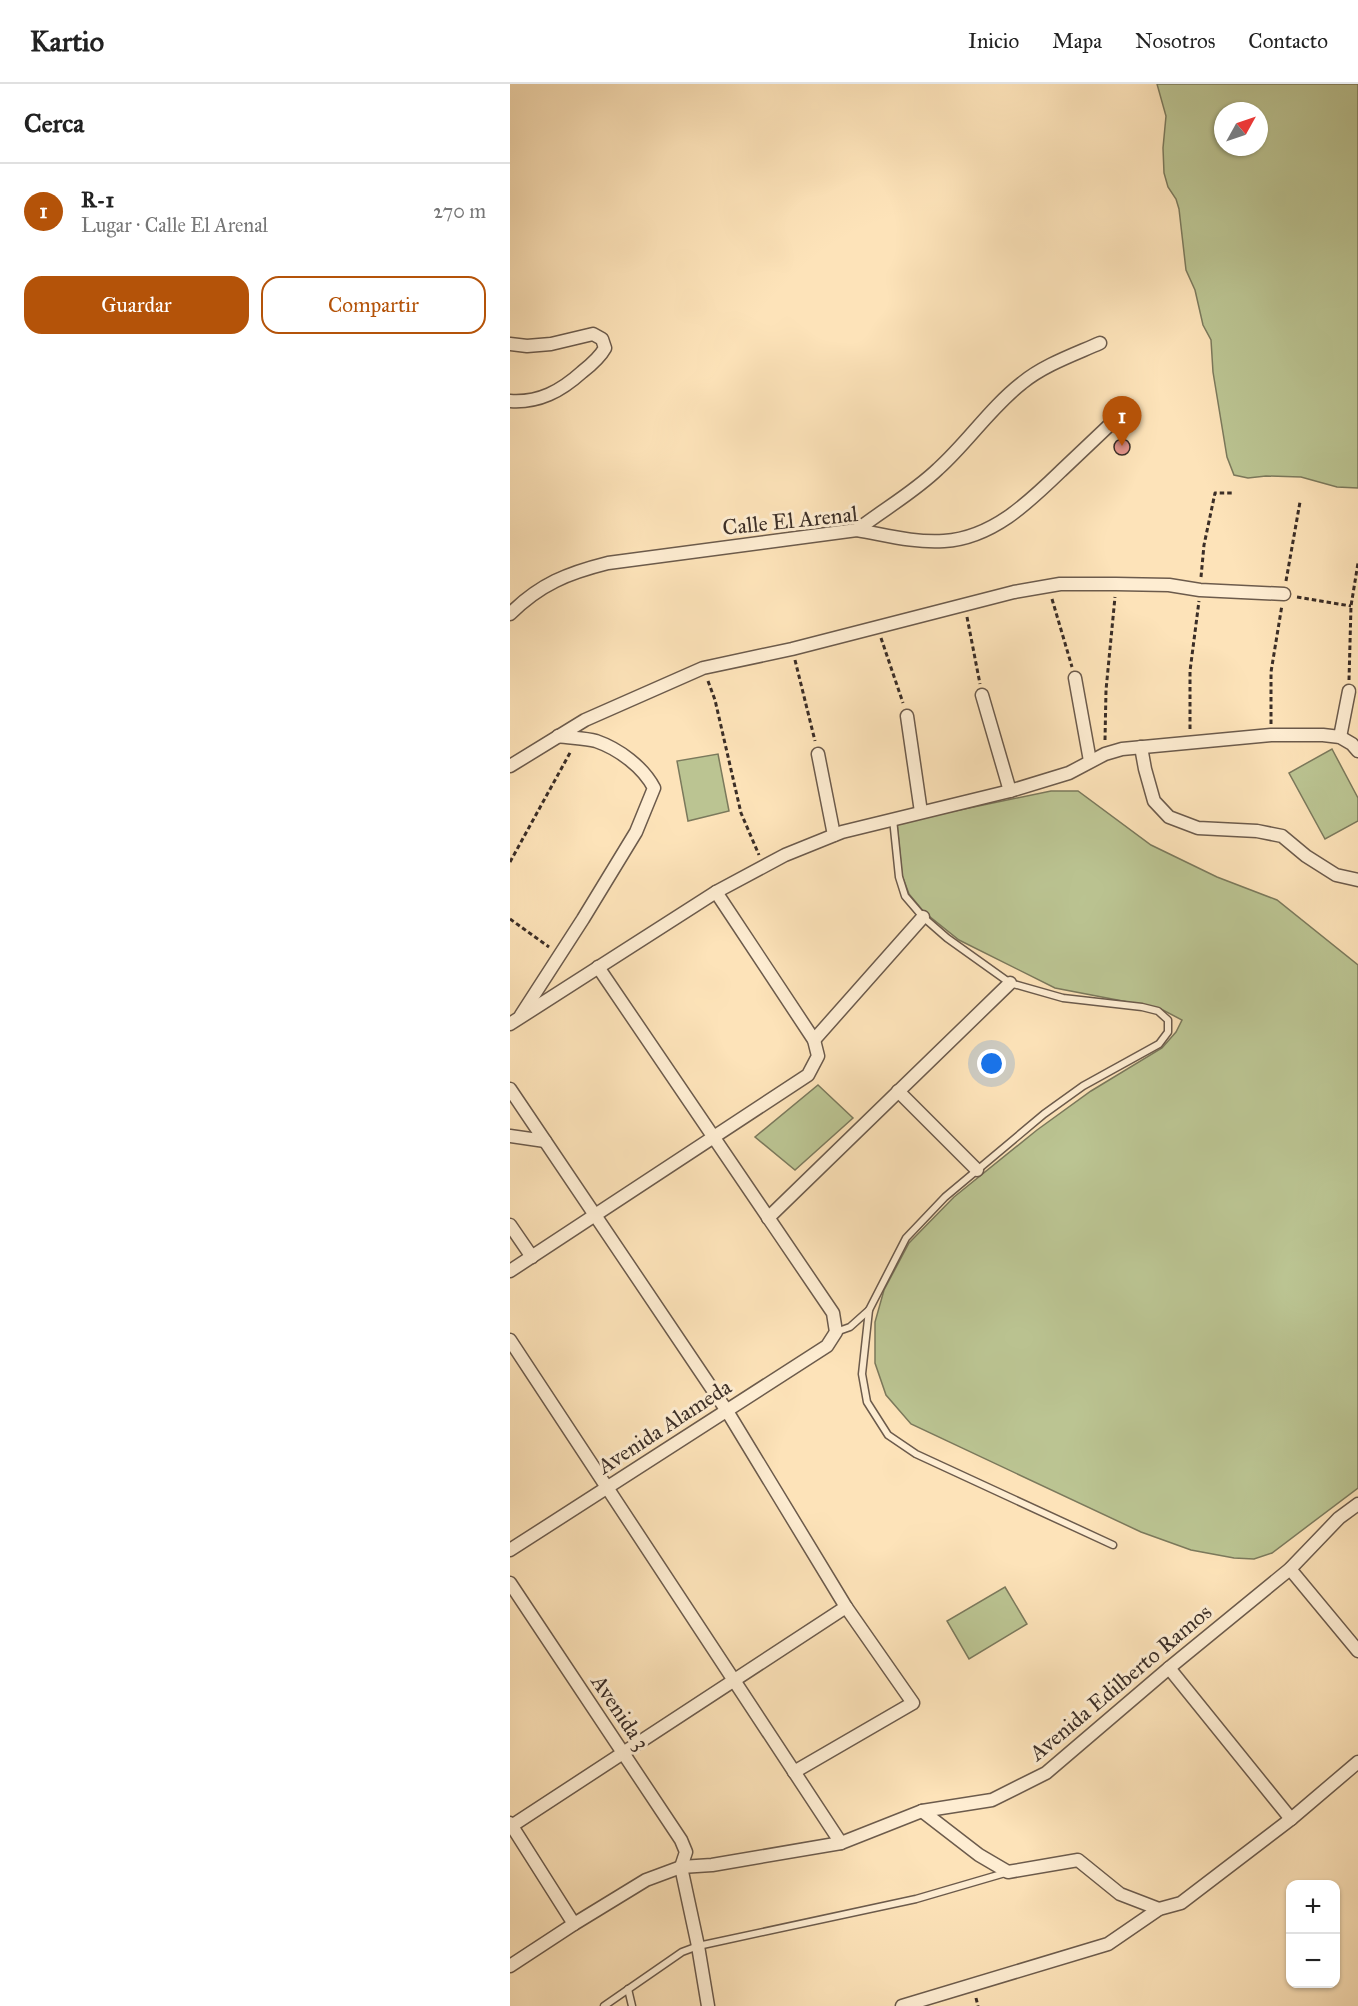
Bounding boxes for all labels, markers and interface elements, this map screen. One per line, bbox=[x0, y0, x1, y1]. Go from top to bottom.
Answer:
text: Kartio bbox=[30, 24, 104, 59]
text: Inicio bbox=[968, 28, 1019, 54]
text: Mapa bbox=[1052, 28, 1102, 54]
text: Nosotros bbox=[1135, 28, 1215, 54]
text: Contacto bbox=[1248, 28, 1328, 54]
north arrow bbox=[1214, 102, 1268, 156]
text: Cerca bbox=[24, 107, 84, 139]
text: R-1 bbox=[81, 186, 114, 213]
text: 1 bbox=[40, 199, 47, 223]
text: 270 m bbox=[433, 199, 486, 223]
text: Lugar · Calle El Arenal bbox=[81, 213, 268, 237]
button: Guardar bbox=[24, 276, 249, 334]
button: Compartir bbox=[261, 276, 486, 334]
pin: 1 bbox=[1102, 396, 1142, 446]
street label: Calle El Arenal bbox=[721, 500, 859, 541]
your location bbox=[977, 1049, 1006, 1078]
street label: Avenida Alameda bbox=[591, 1373, 737, 1480]
street label: Avenida Edilberto Ramos bbox=[1023, 1598, 1217, 1767]
street label: Avenida 3 bbox=[585, 1669, 656, 1755]
map controls bbox=[1286, 1880, 1340, 1988]
button: + bbox=[1286, 1880, 1340, 1934]
button: − bbox=[1286, 1934, 1340, 1988]

